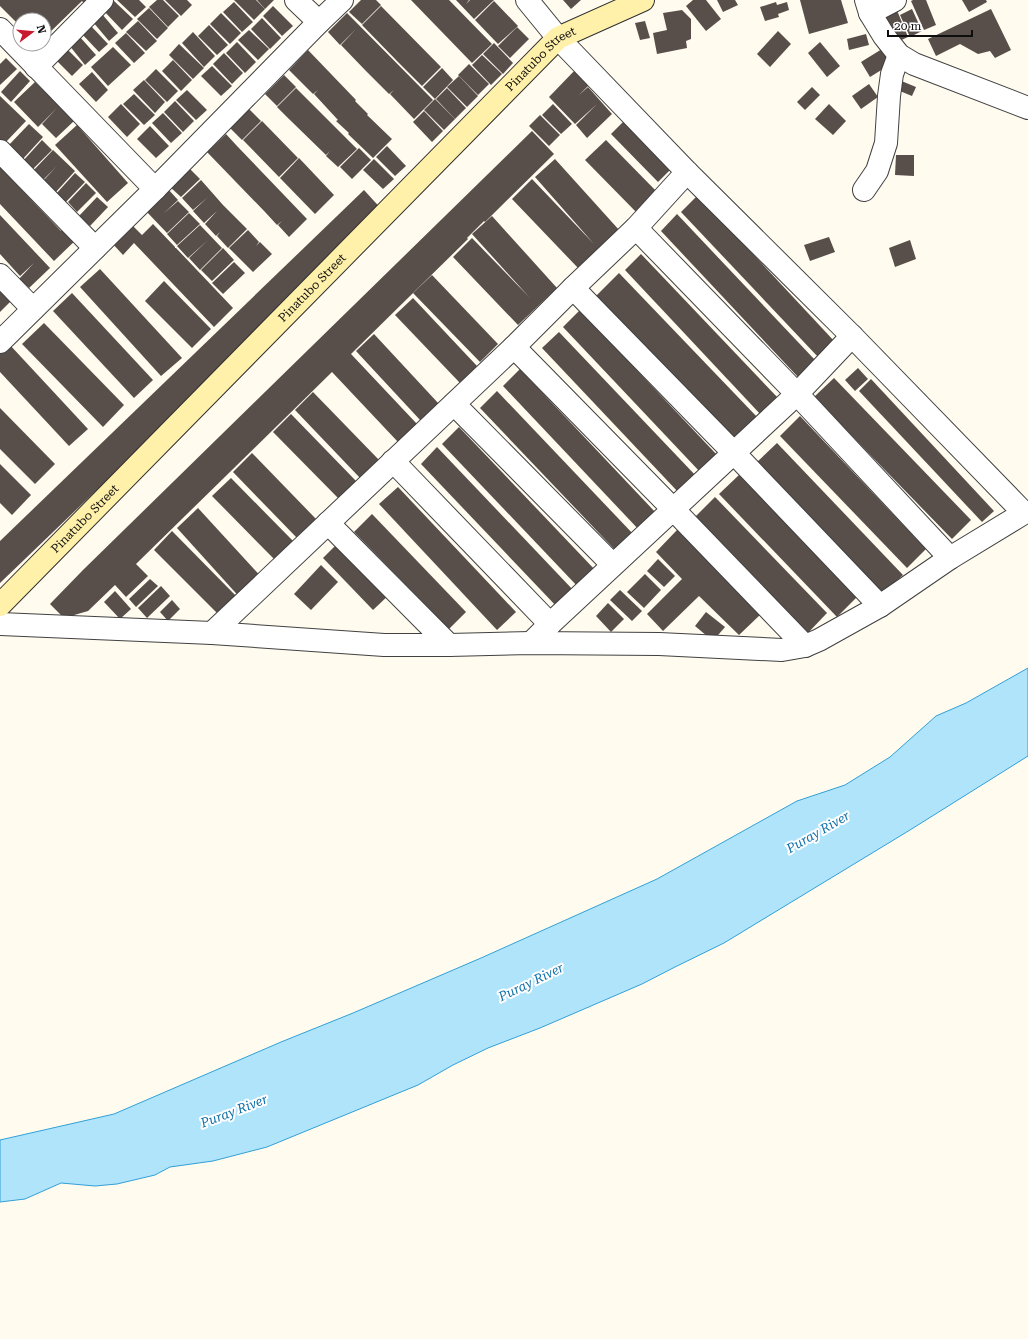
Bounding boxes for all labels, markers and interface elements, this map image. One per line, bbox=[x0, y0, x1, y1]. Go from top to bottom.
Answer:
north arrow bbox=[12, 12, 52, 52]
scale bar bbox=[888, 12, 972, 38]
text: 20 m bbox=[894, 19, 921, 33]
text: N bbox=[34, 24, 49, 36]
street label: Pinatubo Street bbox=[503, 24, 578, 94]
street label: Pinatubo Street bbox=[275, 250, 349, 325]
street label: Pinatubo Street bbox=[48, 481, 122, 556]
water label: Puray River bbox=[783, 808, 853, 857]
water label: Puray River bbox=[495, 960, 567, 1005]
water label: Puray River bbox=[197, 1091, 270, 1131]

